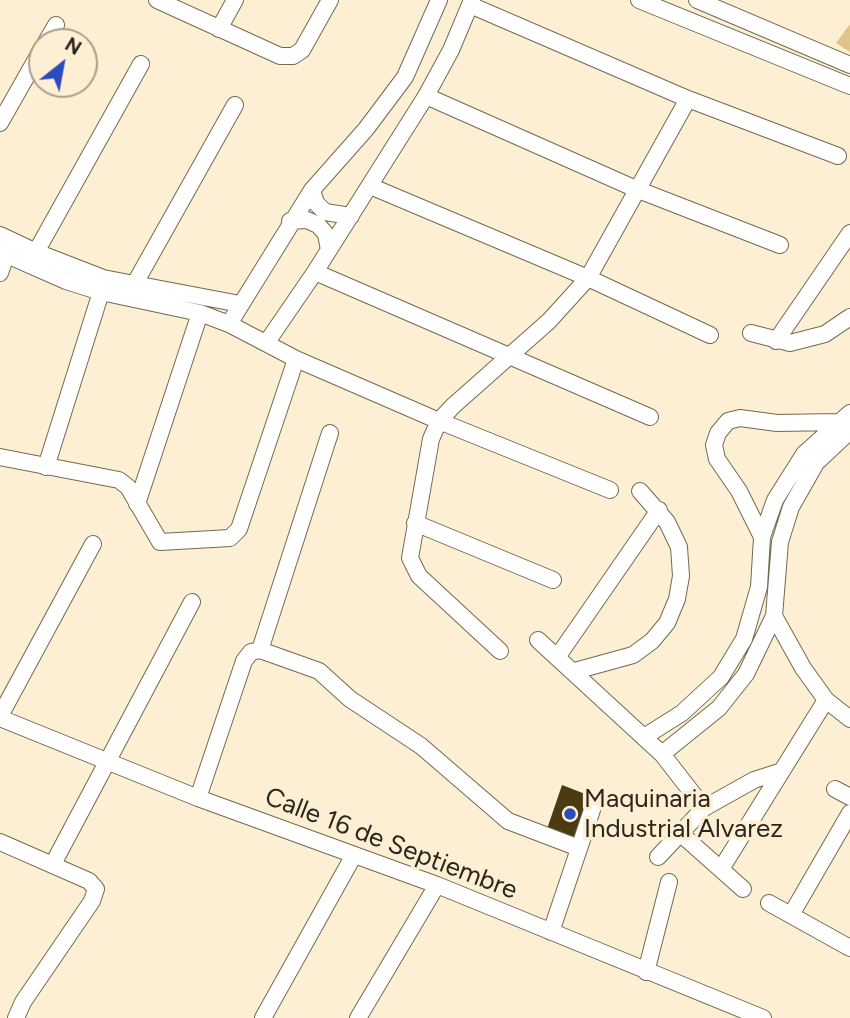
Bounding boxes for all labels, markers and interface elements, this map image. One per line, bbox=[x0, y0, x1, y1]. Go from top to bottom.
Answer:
north arrow bbox=[28, 28, 98, 98]
text: N bbox=[61, 33, 85, 60]
street label: Calle 16 de Septiembre bbox=[260, 781, 522, 907]
place label: Maquinaria Industrial Alvarez bbox=[584, 783, 783, 844]
marker: Maquinaria Industrial Alvarez bbox=[562, 806, 578, 822]

